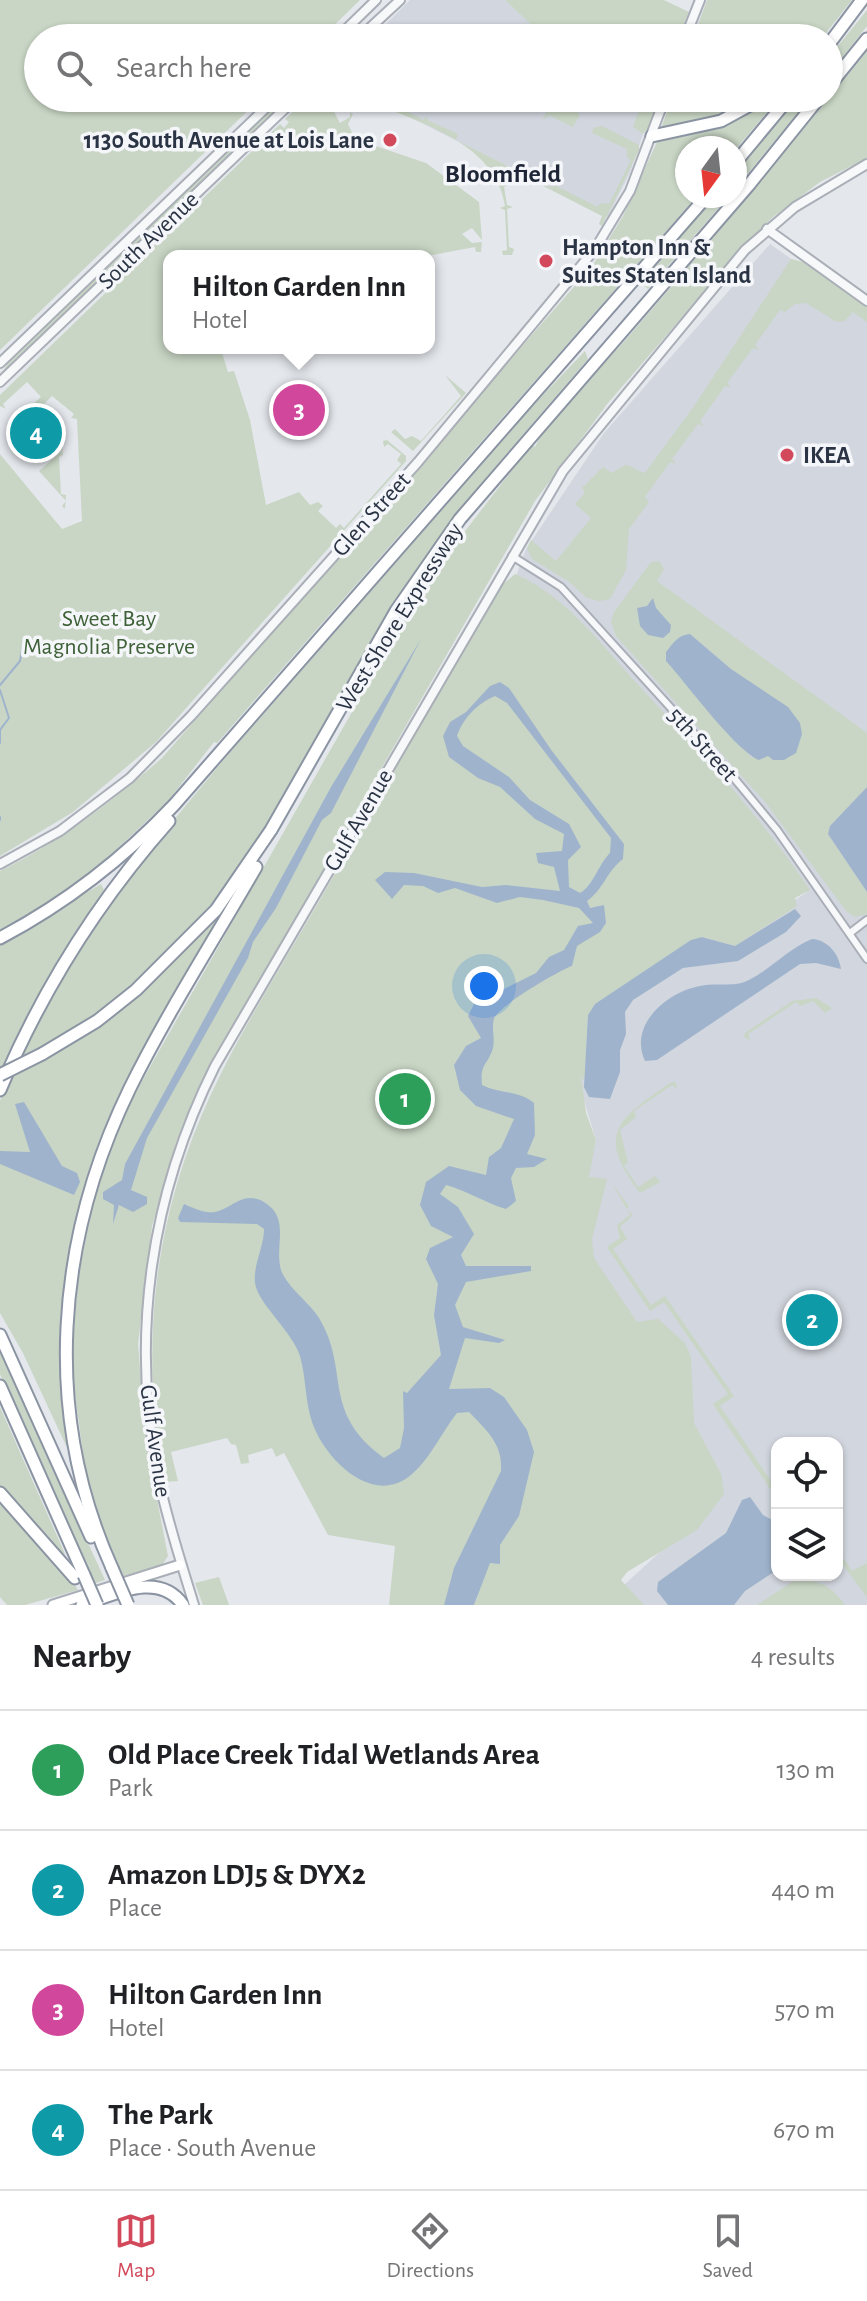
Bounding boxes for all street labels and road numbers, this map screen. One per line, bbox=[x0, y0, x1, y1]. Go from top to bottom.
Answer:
street label: South Avenue bbox=[94, 187, 203, 294]
street label: Glen Street bbox=[328, 468, 416, 561]
street label: West Shore Expressway bbox=[332, 519, 468, 716]
street label: 5th Street bbox=[663, 703, 742, 787]
street label: Gulf Avenue bbox=[320, 765, 398, 876]
street label: Gulf Avenue bbox=[135, 1383, 175, 1499]

